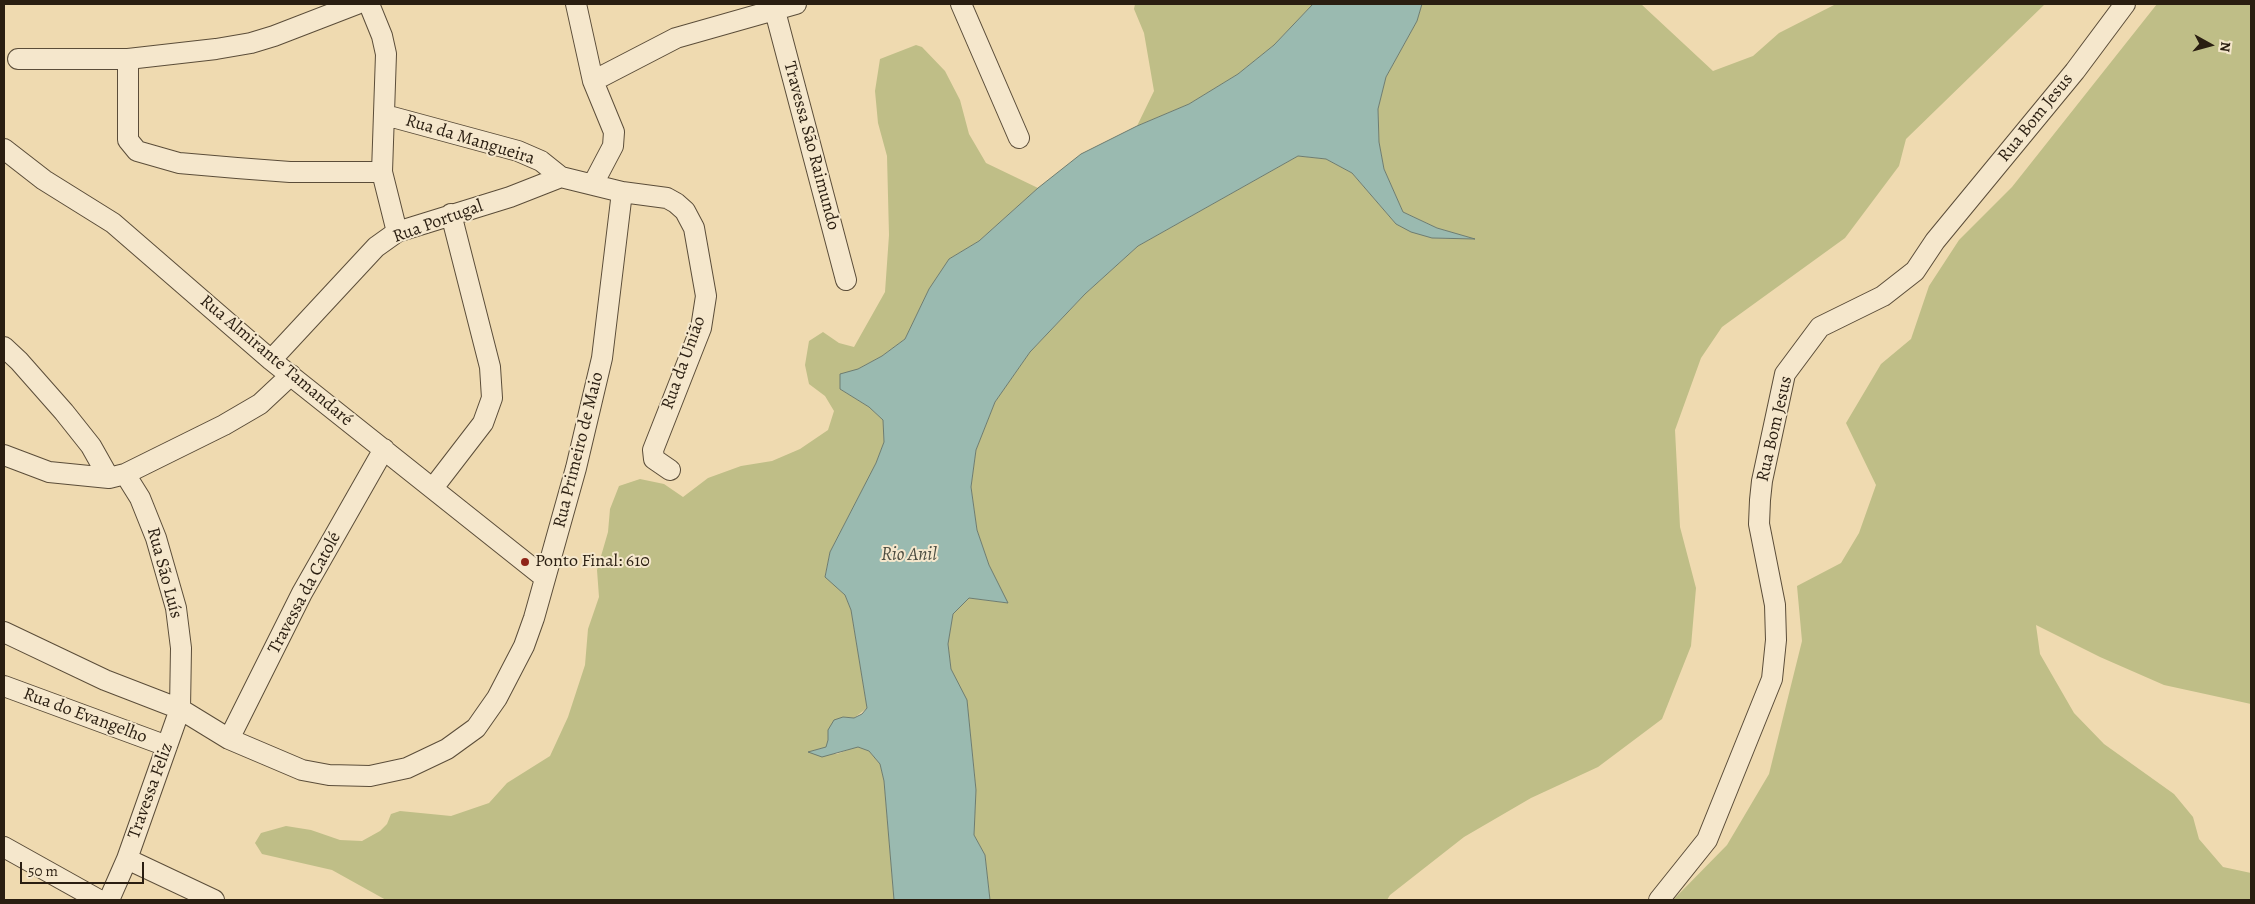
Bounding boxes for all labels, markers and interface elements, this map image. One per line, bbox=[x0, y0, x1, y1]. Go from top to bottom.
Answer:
north arrow bbox=[2185, 20, 2235, 70]
text: N bbox=[2215, 41, 2235, 53]
street label: Travessa São Raimundo bbox=[778, 59, 844, 233]
street label: Rua Bom Jesus bbox=[1994, 69, 2078, 167]
street label: Rua da Mangueira bbox=[403, 110, 537, 170]
street label: Rua Portugal bbox=[390, 196, 486, 248]
street label: Rua Almirante Tamandaré bbox=[195, 291, 357, 431]
street label: Rua da União bbox=[657, 313, 711, 413]
street label: Rua Primeiro de Maio bbox=[549, 370, 609, 530]
street label: Rua Bom Jesus bbox=[1752, 374, 1798, 484]
street label: Rua São Luís bbox=[141, 525, 187, 621]
street label: Travessa da Catolé bbox=[264, 528, 346, 658]
water label: Rio Anil bbox=[881, 544, 937, 566]
place label: Ponto Final: 610 bbox=[535, 551, 650, 573]
marker: Ponto Final: 610 bbox=[519, 556, 531, 568]
street label: Rua do Evangelho bbox=[20, 684, 150, 748]
street label: Travessa Feliz bbox=[124, 740, 178, 842]
scale bar bbox=[22, 852, 146, 884]
text: 50 m bbox=[28, 861, 58, 881]

